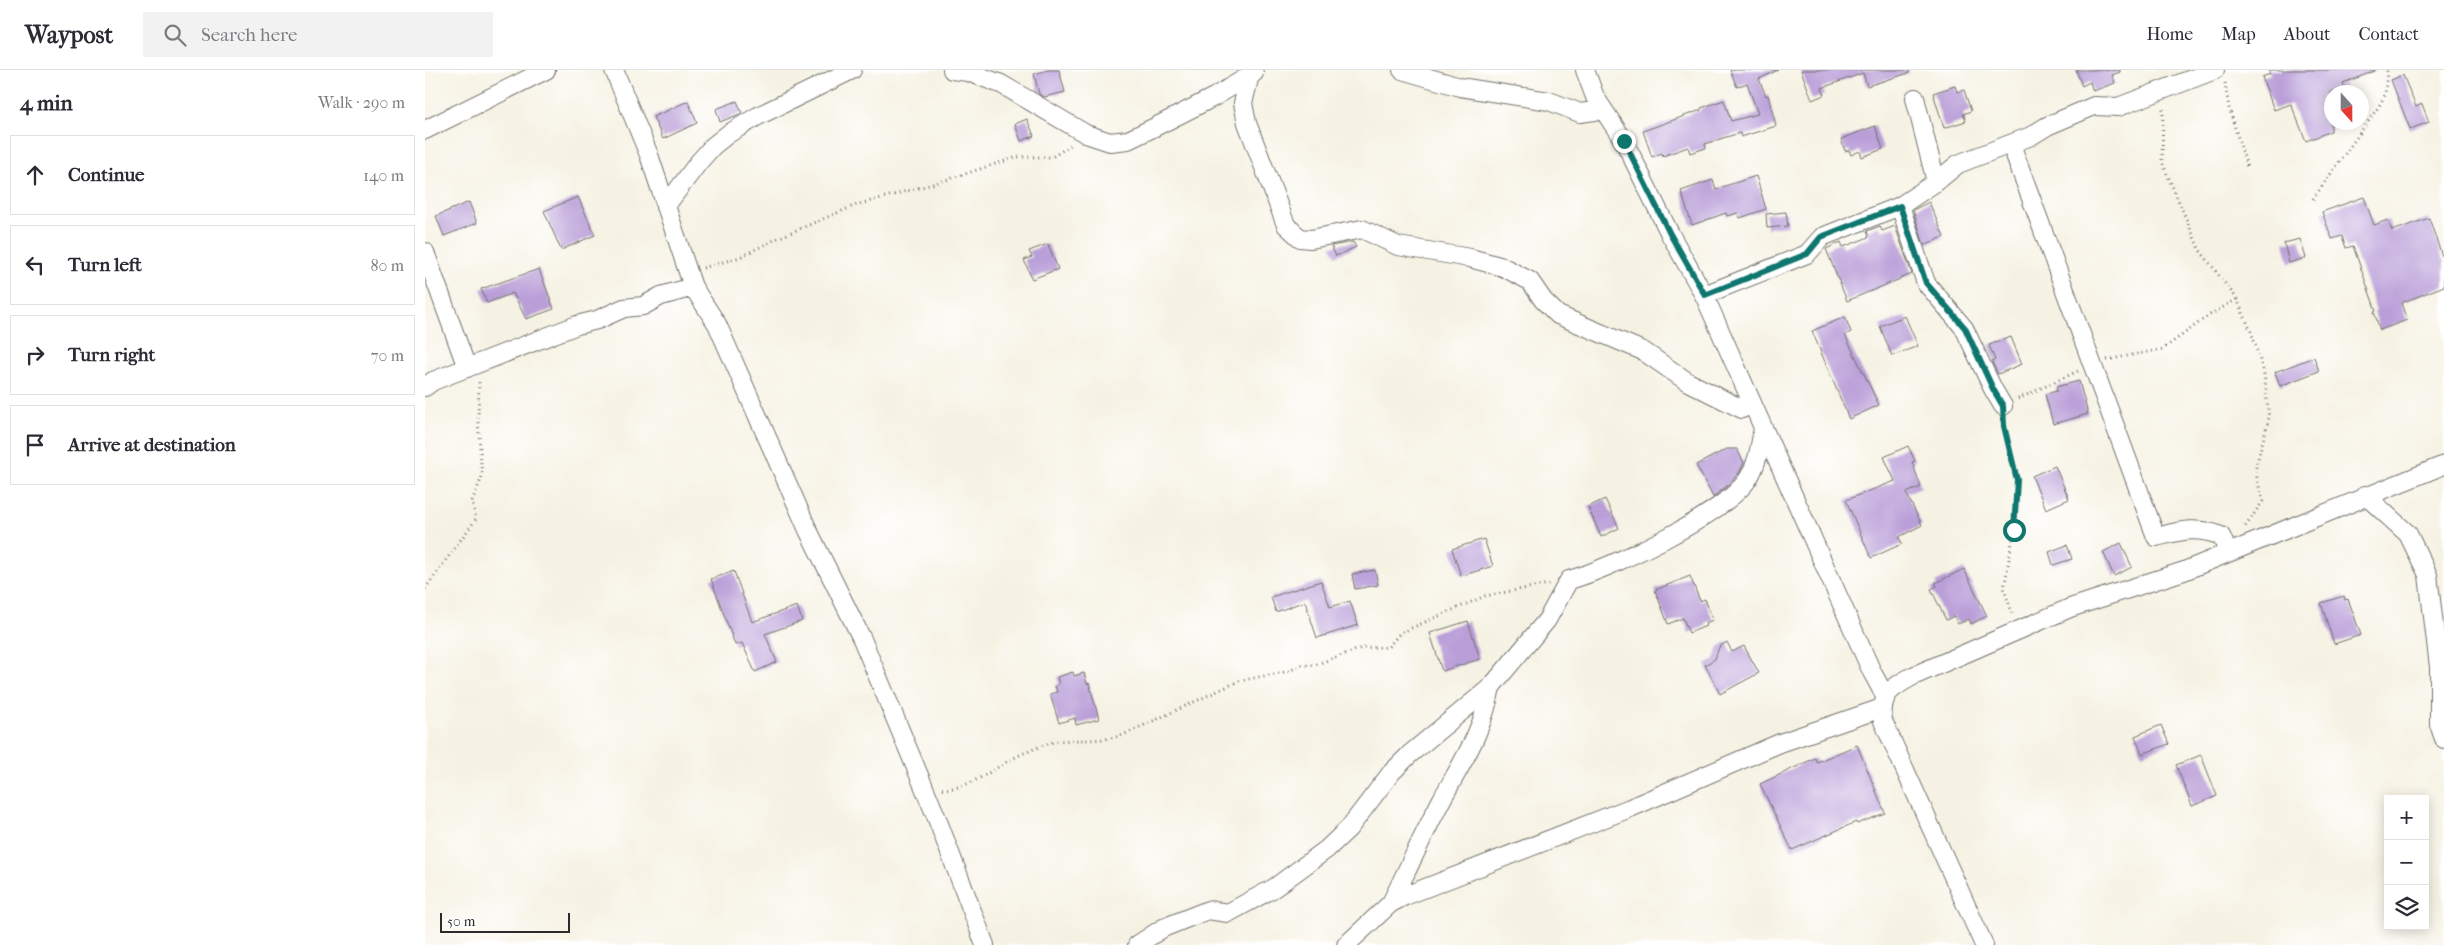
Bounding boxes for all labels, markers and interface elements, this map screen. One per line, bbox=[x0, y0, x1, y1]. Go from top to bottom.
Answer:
search box bbox=[143, 12, 493, 57]
text: Waypost bbox=[25, 21, 113, 49]
icon: search bbox=[161, 21, 189, 49]
text: Search here bbox=[201, 24, 297, 46]
text: Home bbox=[2146, 24, 2193, 45]
text: Map bbox=[2221, 24, 2256, 45]
text: About bbox=[2284, 24, 2330, 45]
text: Contact bbox=[2358, 24, 2419, 45]
north arrow bbox=[2324, 85, 2369, 130]
text: 4 min bbox=[20, 91, 73, 115]
text: Walk · 290 m bbox=[318, 93, 405, 112]
route end bbox=[1613, 130, 1636, 153]
icon: ahead bbox=[21, 161, 49, 189]
text: Continue bbox=[68, 164, 144, 186]
text: 140 m bbox=[363, 166, 404, 185]
icon: left bbox=[21, 251, 49, 279]
text: Turn left bbox=[68, 254, 142, 276]
text: 80 m bbox=[370, 256, 404, 275]
icon: right bbox=[21, 341, 49, 369]
text: Turn right bbox=[68, 344, 155, 366]
text: 70 m bbox=[371, 346, 404, 365]
icon: arrive bbox=[21, 431, 49, 459]
text: Arrive at destination bbox=[68, 434, 236, 456]
route start bbox=[2003, 519, 2026, 542]
map controls bbox=[2384, 795, 2429, 930]
button: + bbox=[2384, 795, 2429, 840]
button: − bbox=[2384, 840, 2429, 885]
button: layers bbox=[2384, 885, 2429, 930]
scale bar bbox=[440, 910, 570, 933]
text: 50 m bbox=[447, 913, 475, 930]

